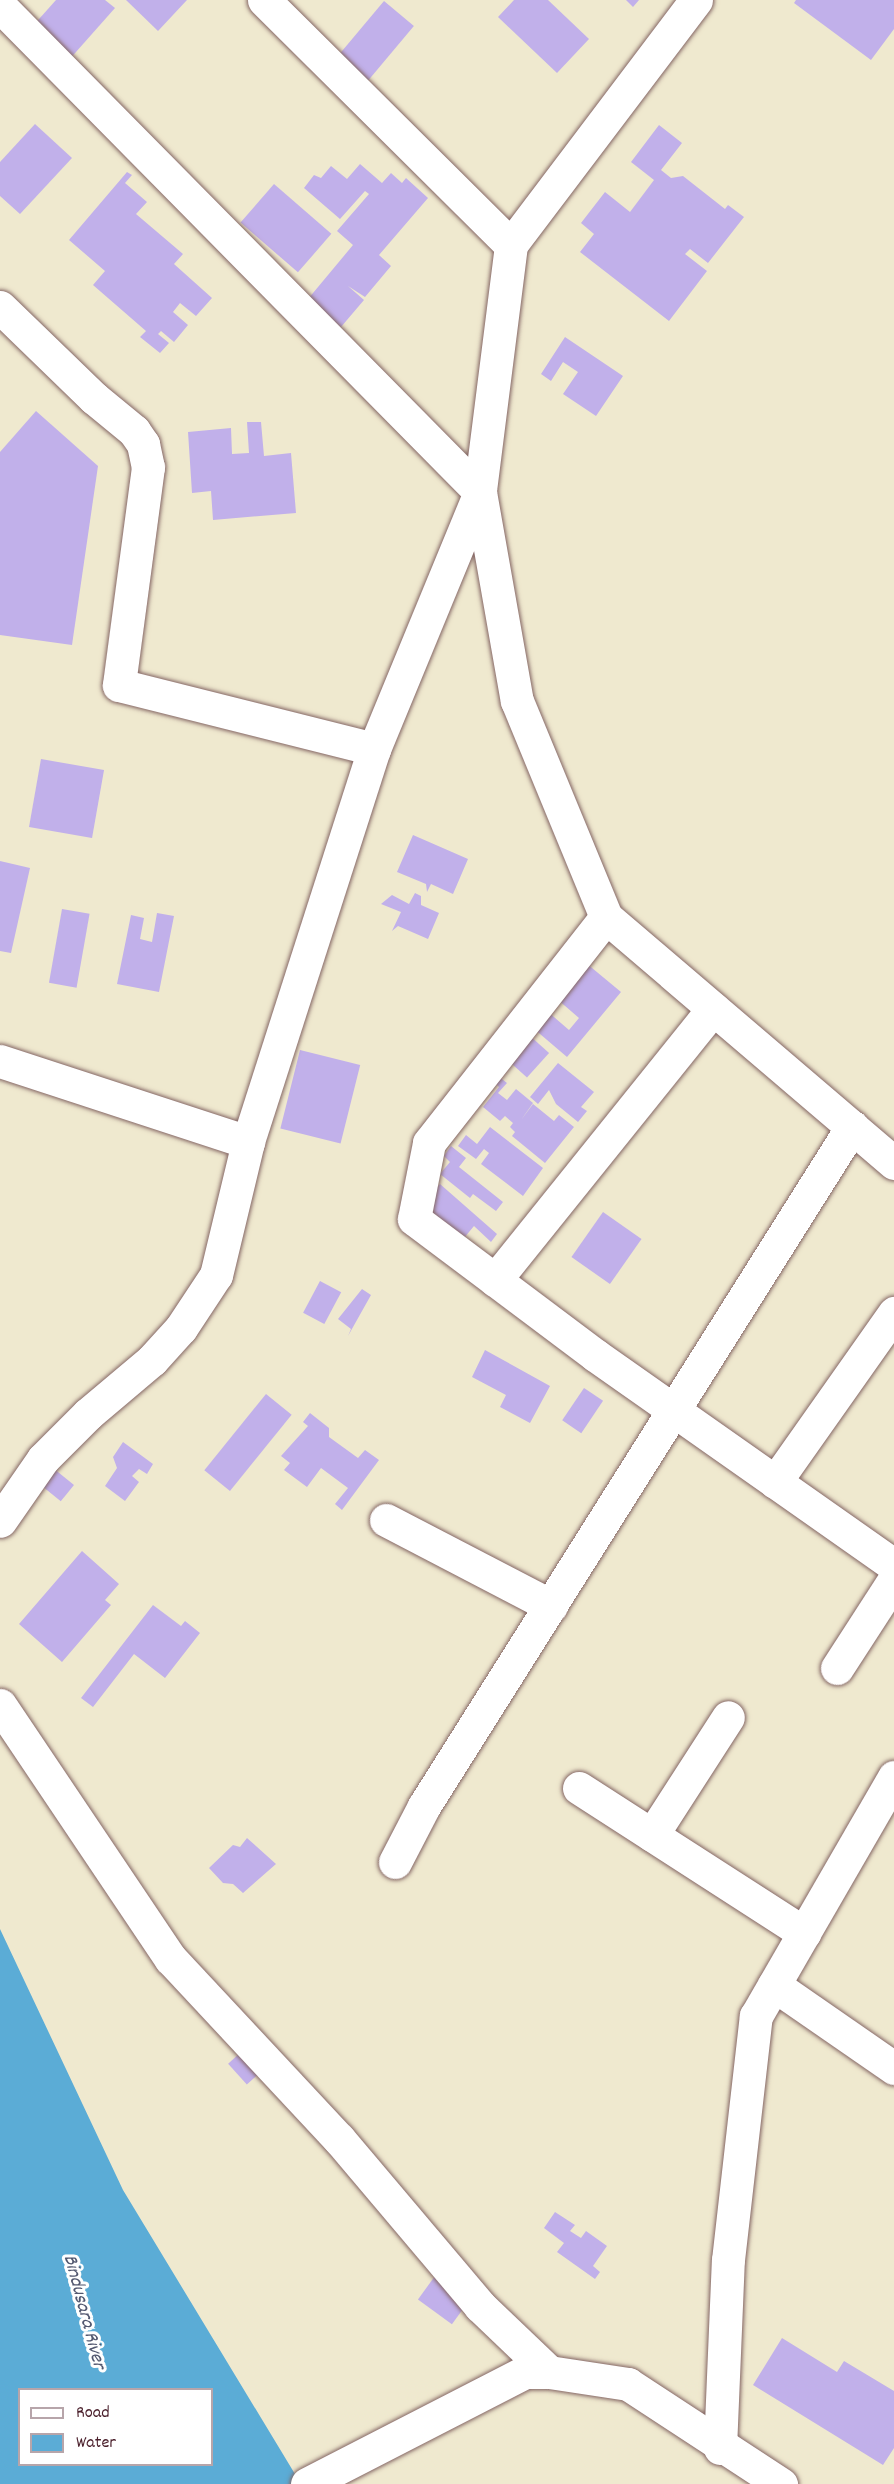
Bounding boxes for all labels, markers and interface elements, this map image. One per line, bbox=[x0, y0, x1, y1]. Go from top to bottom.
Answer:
water label: Bindusara River bbox=[56, 2252, 110, 2372]
legend bbox=[18, 2388, 213, 2466]
text: Road bbox=[76, 2401, 110, 2426]
text: Water bbox=[76, 2431, 116, 2456]

